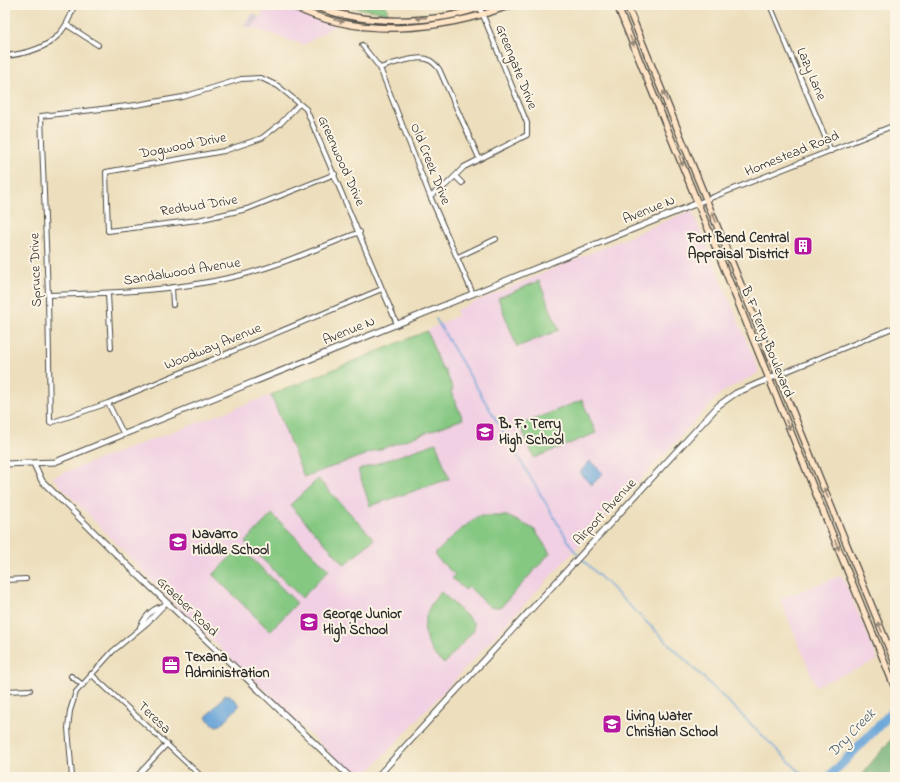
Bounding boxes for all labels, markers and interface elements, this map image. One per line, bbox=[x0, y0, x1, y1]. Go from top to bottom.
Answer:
one-way arrow bbox=[415, 15, 427, 22]
one-way arrow bbox=[332, 19, 345, 25]
street label: Greengate Drive bbox=[488, 21, 543, 114]
one-way arrow bbox=[629, 36, 635, 48]
street label: Lazy Lane bbox=[790, 44, 832, 105]
one-way arrow bbox=[661, 90, 667, 102]
street label: Greenwood Drive bbox=[312, 113, 371, 210]
street label: Old Creek Drive bbox=[404, 120, 456, 209]
street label: Homestead Road bbox=[742, 125, 842, 182]
street label: Dogwood Drive bbox=[137, 127, 229, 166]
one-way arrow bbox=[678, 156, 684, 168]
street label: Redbud Drive bbox=[159, 189, 240, 222]
street label: Avenue N bbox=[620, 190, 678, 230]
one-way arrow bbox=[710, 210, 716, 222]
place label: Fort Bend Central Appraisal District bbox=[687, 228, 790, 265]
street label: Spruce Drive bbox=[24, 232, 48, 307]
building icon: Fort Bend Central Appraisal District bbox=[792, 235, 814, 257]
street label: Sandalwood Avenue bbox=[122, 252, 243, 292]
street label: B F Terry Boulevard bbox=[734, 282, 799, 401]
street label: Avenue N bbox=[320, 311, 378, 351]
street label: Woodway Avenue bbox=[161, 318, 266, 377]
place label: B. F. Terry High School bbox=[498, 414, 565, 453]
one-way arrow bbox=[785, 419, 791, 431]
school or university icon: B. F. Terry High School bbox=[474, 421, 496, 443]
street label: Airport Avenue bbox=[568, 473, 642, 550]
one-way arrow bbox=[823, 488, 829, 499]
place label: Navarro Middle School bbox=[192, 524, 270, 561]
school or university icon: Navarro Middle School bbox=[167, 531, 189, 553]
one-way arrow bbox=[834, 539, 840, 551]
street label: Graeber Road bbox=[151, 572, 223, 642]
place label: George Junior High School bbox=[323, 604, 402, 643]
school or university icon: George Junior High School bbox=[298, 611, 320, 633]
one-way arrow bbox=[877, 620, 883, 632]
place label: Texana Administration bbox=[185, 647, 270, 684]
office icon: Texana Administration bbox=[160, 654, 182, 676]
street label: Teresa bbox=[132, 697, 176, 739]
water label: Dry Creek bbox=[823, 703, 883, 763]
place label: Living Water Christian School bbox=[626, 706, 719, 743]
school or university icon: Living Water Christian School bbox=[601, 713, 623, 735]

